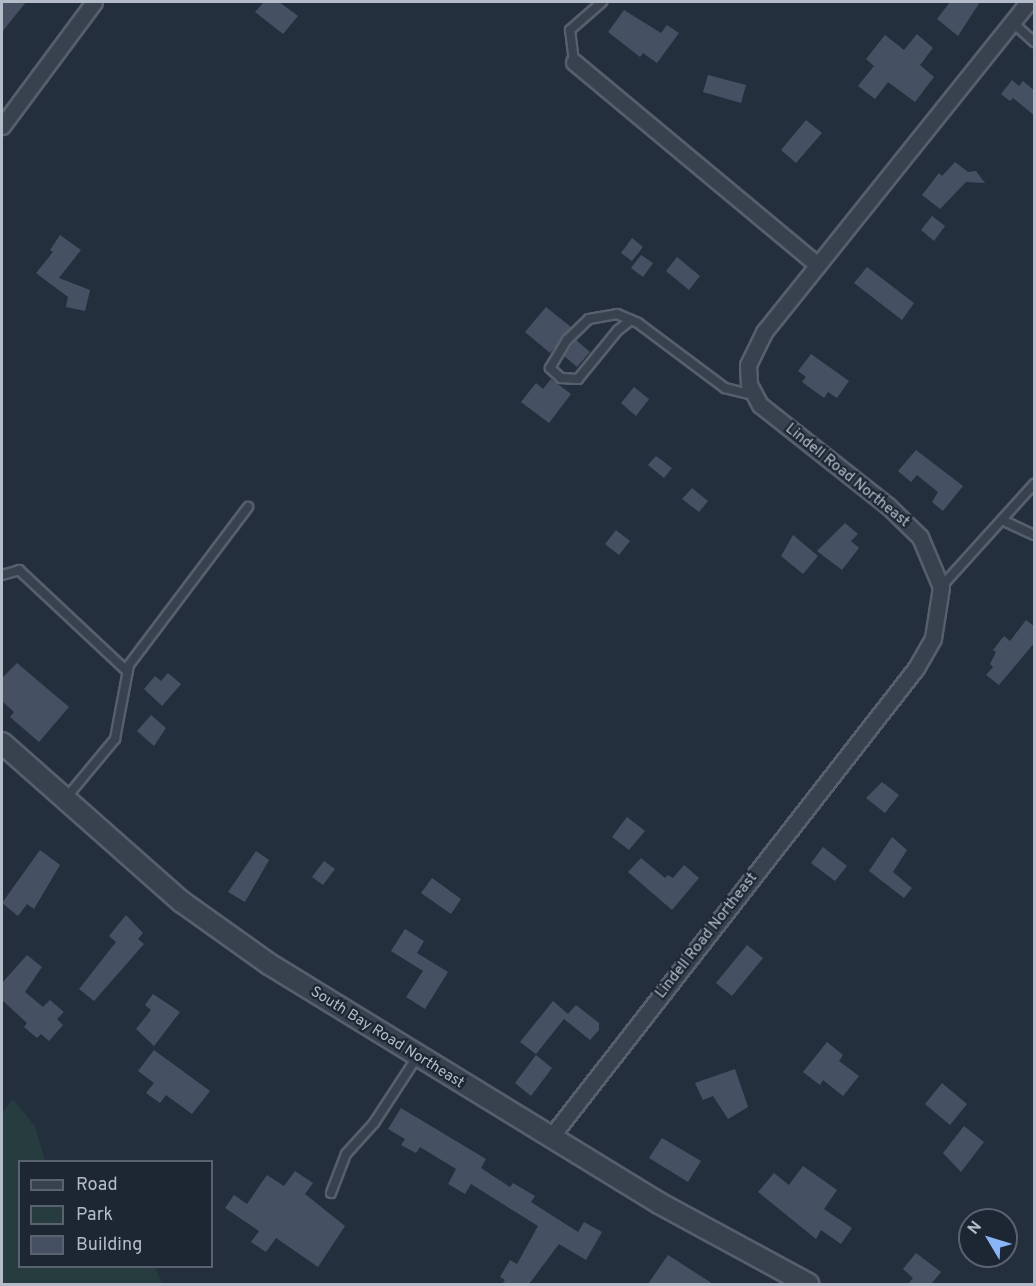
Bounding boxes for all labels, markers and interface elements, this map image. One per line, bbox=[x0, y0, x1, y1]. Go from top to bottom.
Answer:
street label: Lindell Road Northeast bbox=[781, 420, 913, 532]
street label: Lindell Road Northeast bbox=[652, 870, 762, 1002]
street label: South Bay Road Northeast bbox=[307, 983, 467, 1093]
legend bbox=[18, 1160, 213, 1268]
text: Road bbox=[76, 1174, 118, 1197]
text: Park bbox=[76, 1204, 113, 1227]
north arrow bbox=[958, 1208, 1018, 1268]
text: N bbox=[964, 1217, 987, 1239]
text: Building bbox=[76, 1234, 142, 1257]

